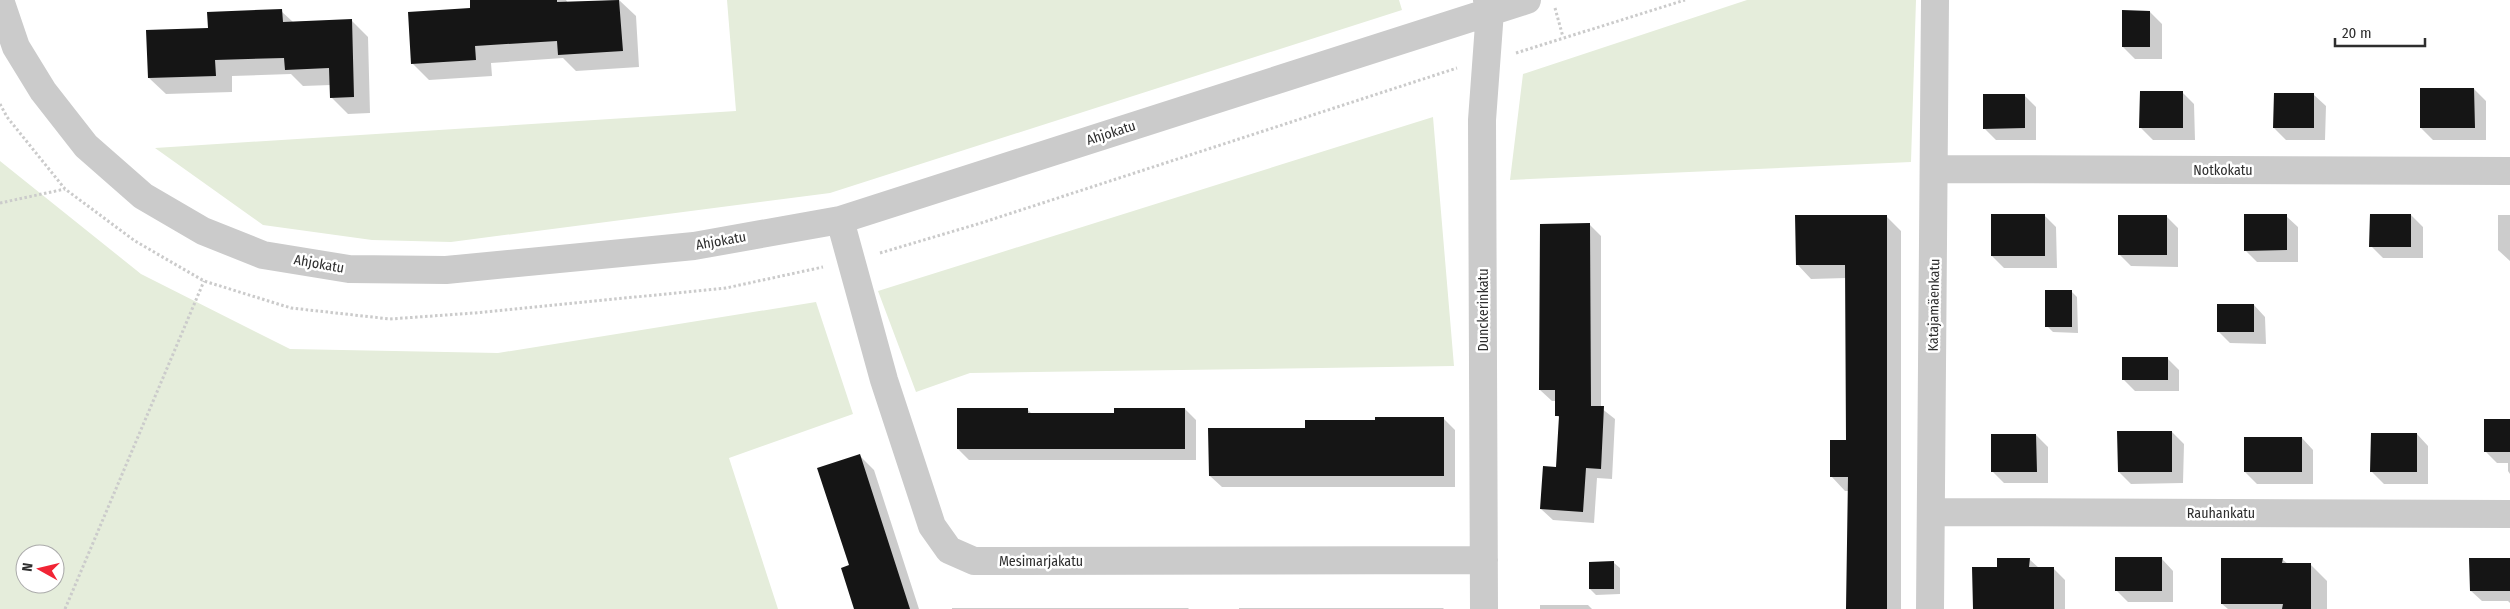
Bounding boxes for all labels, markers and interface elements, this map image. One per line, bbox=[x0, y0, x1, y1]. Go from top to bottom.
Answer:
scale bar bbox=[2335, 15, 2425, 47]
text: 20 m bbox=[2342, 24, 2372, 42]
street label: Ahjokatu bbox=[1084, 117, 1138, 149]
street label: Notkokatu bbox=[2193, 162, 2253, 179]
street label: Ahjokatu bbox=[695, 228, 747, 254]
street label: Ahjokatu bbox=[293, 251, 345, 277]
street label: Katajamäenkatu bbox=[1925, 258, 1943, 352]
street label: Dunckerinkatu bbox=[1475, 268, 1492, 352]
street label: Rauhankatu bbox=[2187, 505, 2255, 522]
north arrow bbox=[15, 544, 65, 594]
street label: Mesimarjakatu bbox=[999, 553, 1083, 570]
text: N bbox=[19, 562, 37, 573]

